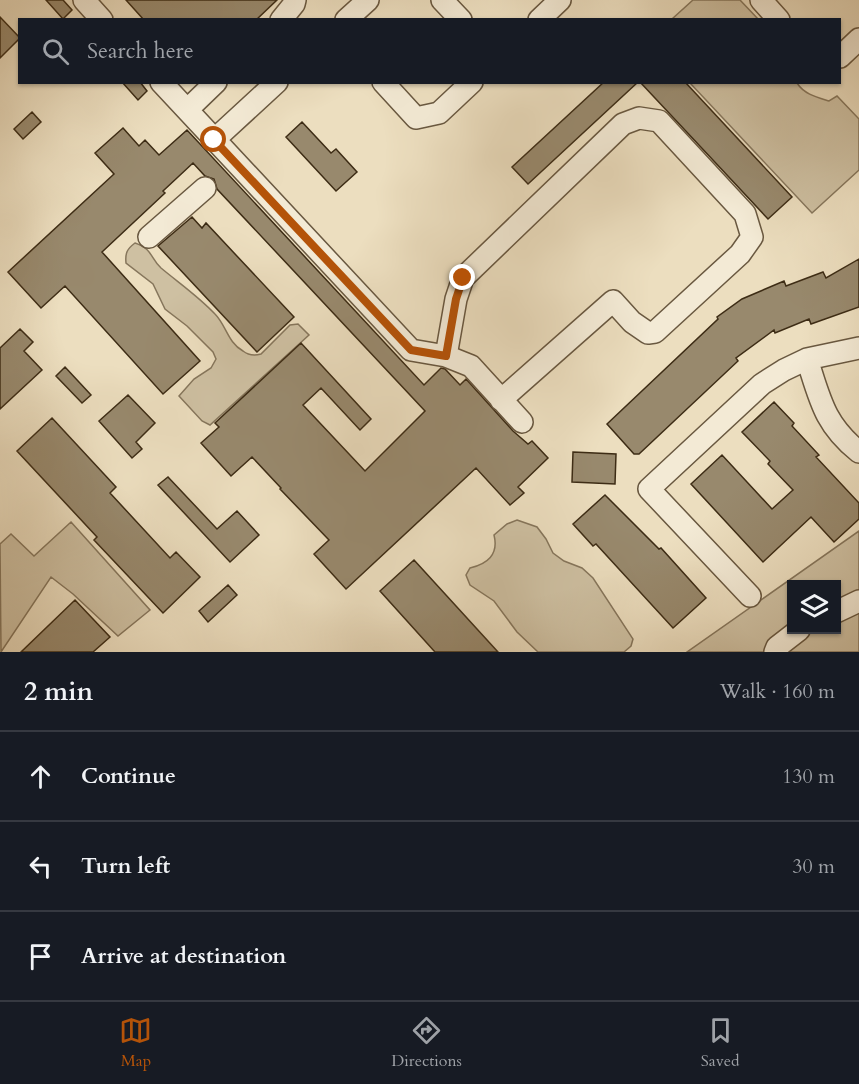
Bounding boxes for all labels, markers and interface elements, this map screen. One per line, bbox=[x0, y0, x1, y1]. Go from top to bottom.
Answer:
search box bbox=[18, 18, 841, 84]
icon: search bbox=[39, 35, 72, 68]
text: Search here bbox=[87, 36, 194, 66]
route start bbox=[200, 126, 226, 152]
route end bbox=[449, 264, 475, 290]
map controls bbox=[787, 580, 841, 634]
button: layers bbox=[787, 580, 841, 634]
text: 2 min bbox=[24, 674, 93, 709]
text: Walk · 160 m bbox=[720, 678, 835, 705]
icon: ahead bbox=[24, 760, 57, 793]
text: Continue bbox=[81, 761, 176, 791]
text: 130 m bbox=[782, 763, 835, 790]
icon: left bbox=[24, 850, 57, 883]
text: Turn left bbox=[81, 851, 170, 881]
text: 30 m bbox=[792, 853, 835, 880]
icon: arrive bbox=[24, 940, 57, 973]
text: Arrive at destination bbox=[81, 941, 286, 971]
tab: Map bbox=[119, 1014, 152, 1072]
tab: Directions bbox=[391, 1014, 462, 1072]
tab: Saved bbox=[701, 1014, 740, 1072]

